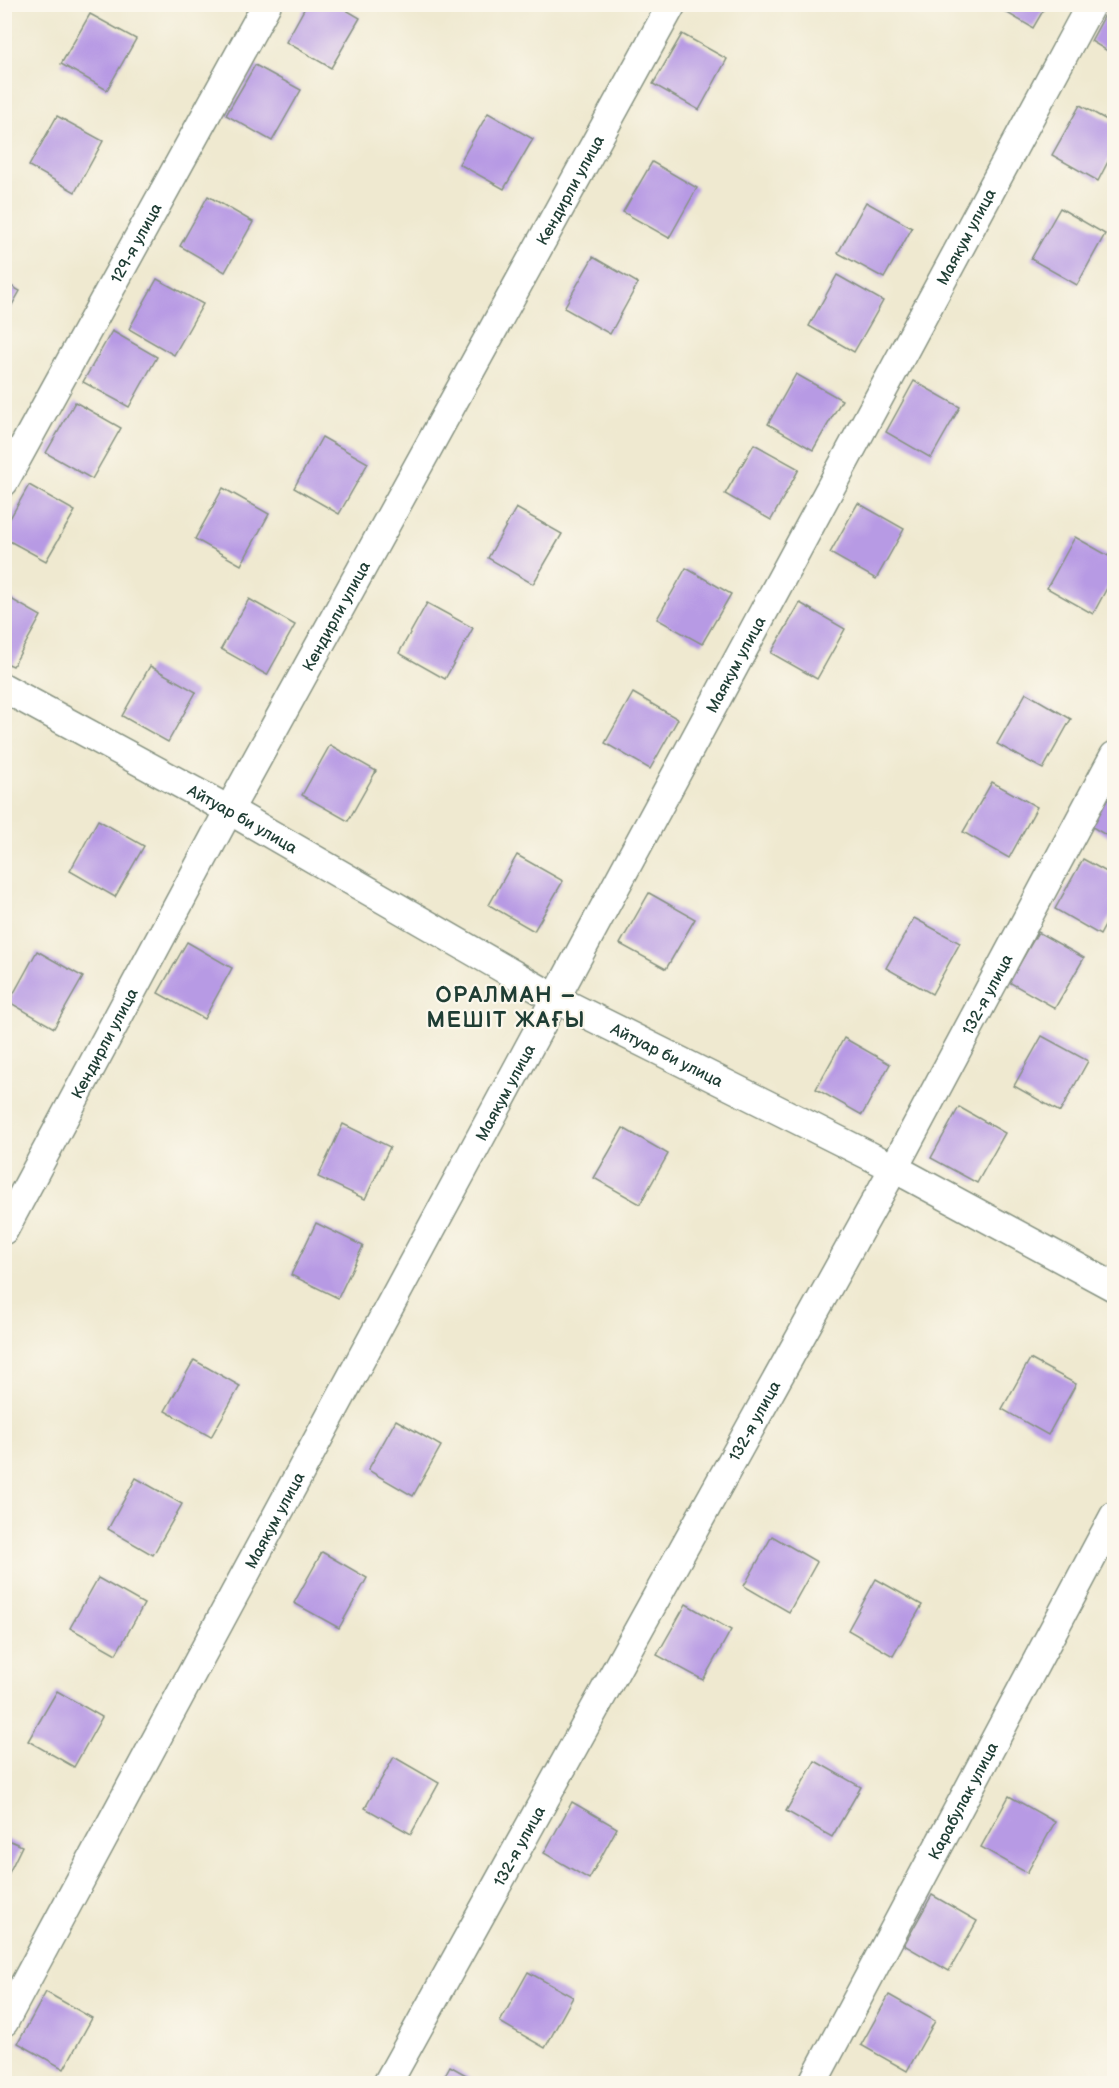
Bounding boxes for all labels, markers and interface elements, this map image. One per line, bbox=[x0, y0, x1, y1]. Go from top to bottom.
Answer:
street label: Кендирли улица bbox=[533, 132, 609, 249]
street label: Маякум улица bbox=[933, 185, 1001, 289]
street label: 129-я улица bbox=[107, 200, 167, 287]
street label: Кендирли улица bbox=[299, 558, 375, 675]
street label: Маякум улица bbox=[703, 613, 771, 717]
street label: Айтуар би улица bbox=[183, 781, 301, 859]
street label: 132-я улица bbox=[959, 951, 1018, 1039]
district label: ОРАЛМАН – МЕШІТ ЖАҒЫ bbox=[426, 982, 586, 1034]
street label: Кендирли улица bbox=[68, 985, 143, 1102]
street label: Айтуар би улица bbox=[606, 1020, 726, 1092]
street label: Маякум улица bbox=[472, 1041, 540, 1145]
street label: 132-я улица bbox=[726, 1378, 785, 1465]
street label: Маякум улица bbox=[242, 1469, 310, 1572]
street label: Карабулак улица bbox=[925, 1739, 1003, 1863]
street label: 132-я улица bbox=[490, 1803, 550, 1890]

